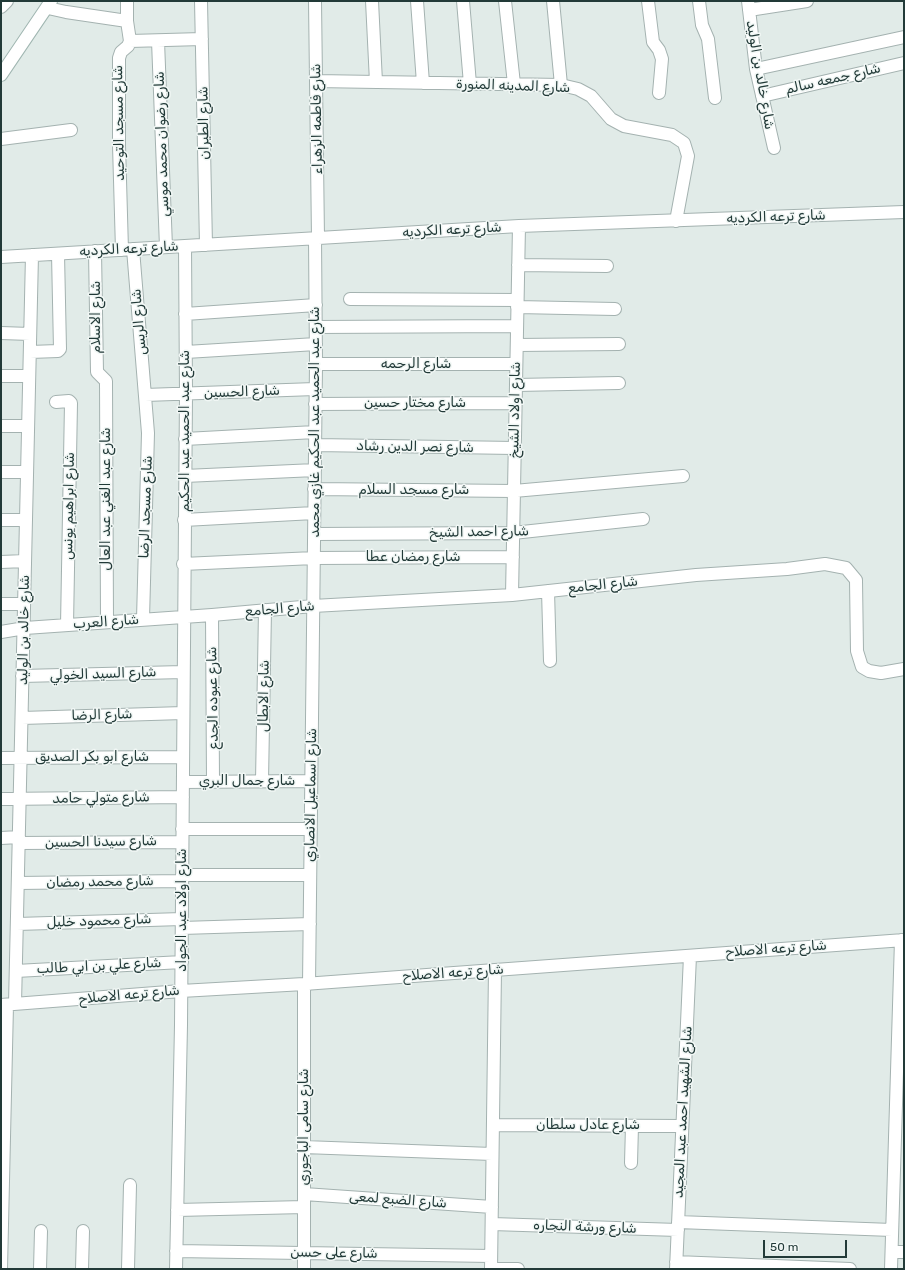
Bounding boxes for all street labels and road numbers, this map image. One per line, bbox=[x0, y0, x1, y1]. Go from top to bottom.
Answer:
street label: شارع خالد بن الوليد bbox=[742, 19, 778, 131]
street label: شارع جمعه سالم bbox=[784, 60, 882, 98]
street label: شارع فاطمه الزهراء bbox=[308, 63, 326, 175]
street label: شارع مسجد التوحيد bbox=[110, 65, 128, 181]
street label: شارع رضوان محمد موسي bbox=[151, 71, 173, 217]
street label: شارع المدينه المنورة bbox=[455, 76, 571, 96]
street label: شارع الطيران bbox=[195, 86, 213, 160]
street label: شارع ترعه الكرديه bbox=[726, 207, 826, 227]
street label: شارع ترعه الكرديه bbox=[402, 219, 502, 241]
street label: شارع ترعه الكرديه bbox=[79, 238, 179, 260]
street label: شارع الاسلام bbox=[88, 281, 104, 353]
street label: شارع الريس bbox=[128, 288, 150, 356]
street label: شارع عبد الحميد عبد الحكيم غازي محمد bbox=[307, 306, 323, 538]
street label: شارع عبد الحميد عبد الحكيم bbox=[177, 350, 193, 512]
street label: شارع الرحمه bbox=[381, 356, 451, 372]
street label: شارع اولاد الشيخ bbox=[506, 361, 524, 459]
street label: شارع الحسين bbox=[204, 382, 280, 402]
street label: شارع مختار حسين bbox=[364, 395, 466, 411]
street label: شارع عبد الغني عبد العال bbox=[98, 427, 114, 571]
street label: شارع نصر الدين رشاد bbox=[356, 438, 474, 456]
street label: شارع ابراهيم يونس bbox=[60, 452, 78, 560]
street label: شارع مسجد الرضا bbox=[136, 455, 156, 559]
street label: شارع مسجد السلام bbox=[359, 482, 469, 498]
street label: شارع احمد الشيخ bbox=[429, 523, 529, 541]
street label: شارع رمضان عطا bbox=[365, 549, 461, 565]
street label: شارع الجامع bbox=[567, 573, 639, 597]
street label: شارع خالد بن الوليد bbox=[15, 575, 33, 685]
street label: شارع الجامع bbox=[244, 598, 316, 620]
street label: شارع العرب bbox=[72, 611, 140, 633]
street label: شارع عبوده الجدع bbox=[204, 646, 222, 750]
street label: شارع الابطال bbox=[255, 660, 273, 732]
street label: شارع السيد الخولي bbox=[49, 664, 157, 684]
street label: شارع الرضا bbox=[71, 706, 133, 724]
street label: شارع اسماعيل الانصاري bbox=[301, 728, 321, 862]
street label: شارع ابو بكر الصديق bbox=[35, 749, 149, 765]
street label: شارع جمال البري bbox=[199, 773, 295, 789]
street label: شارع متولي حامد bbox=[52, 789, 150, 807]
street label: شارع سيدنا الحسين bbox=[45, 833, 157, 851]
street label: شارع اولاد عبد الجواد bbox=[174, 848, 190, 972]
street label: شارع محمد رمضان bbox=[46, 873, 154, 891]
street label: شارع محمود خليل bbox=[46, 911, 152, 931]
street label: شارع ترعه الاصلاح bbox=[725, 937, 827, 961]
street label: شارع علي بن ابي طالب bbox=[36, 954, 162, 978]
street label: شارع ترعه الاصلاح bbox=[402, 961, 504, 985]
street label: شارع ترعه الاصلاح bbox=[78, 982, 180, 1008]
street label: شارع الشهيد احمد عبد المجيد bbox=[670, 1026, 696, 1198]
street label: شارع سامى الباجوري bbox=[296, 1068, 312, 1186]
street label: شارع عادل سلطان bbox=[536, 1117, 640, 1133]
street label: شارع الضبع لمعى bbox=[349, 1188, 447, 1212]
street label: شارع ورشة النجاره bbox=[533, 1217, 637, 1237]
street label: شارع على حسن bbox=[290, 1244, 378, 1262]

